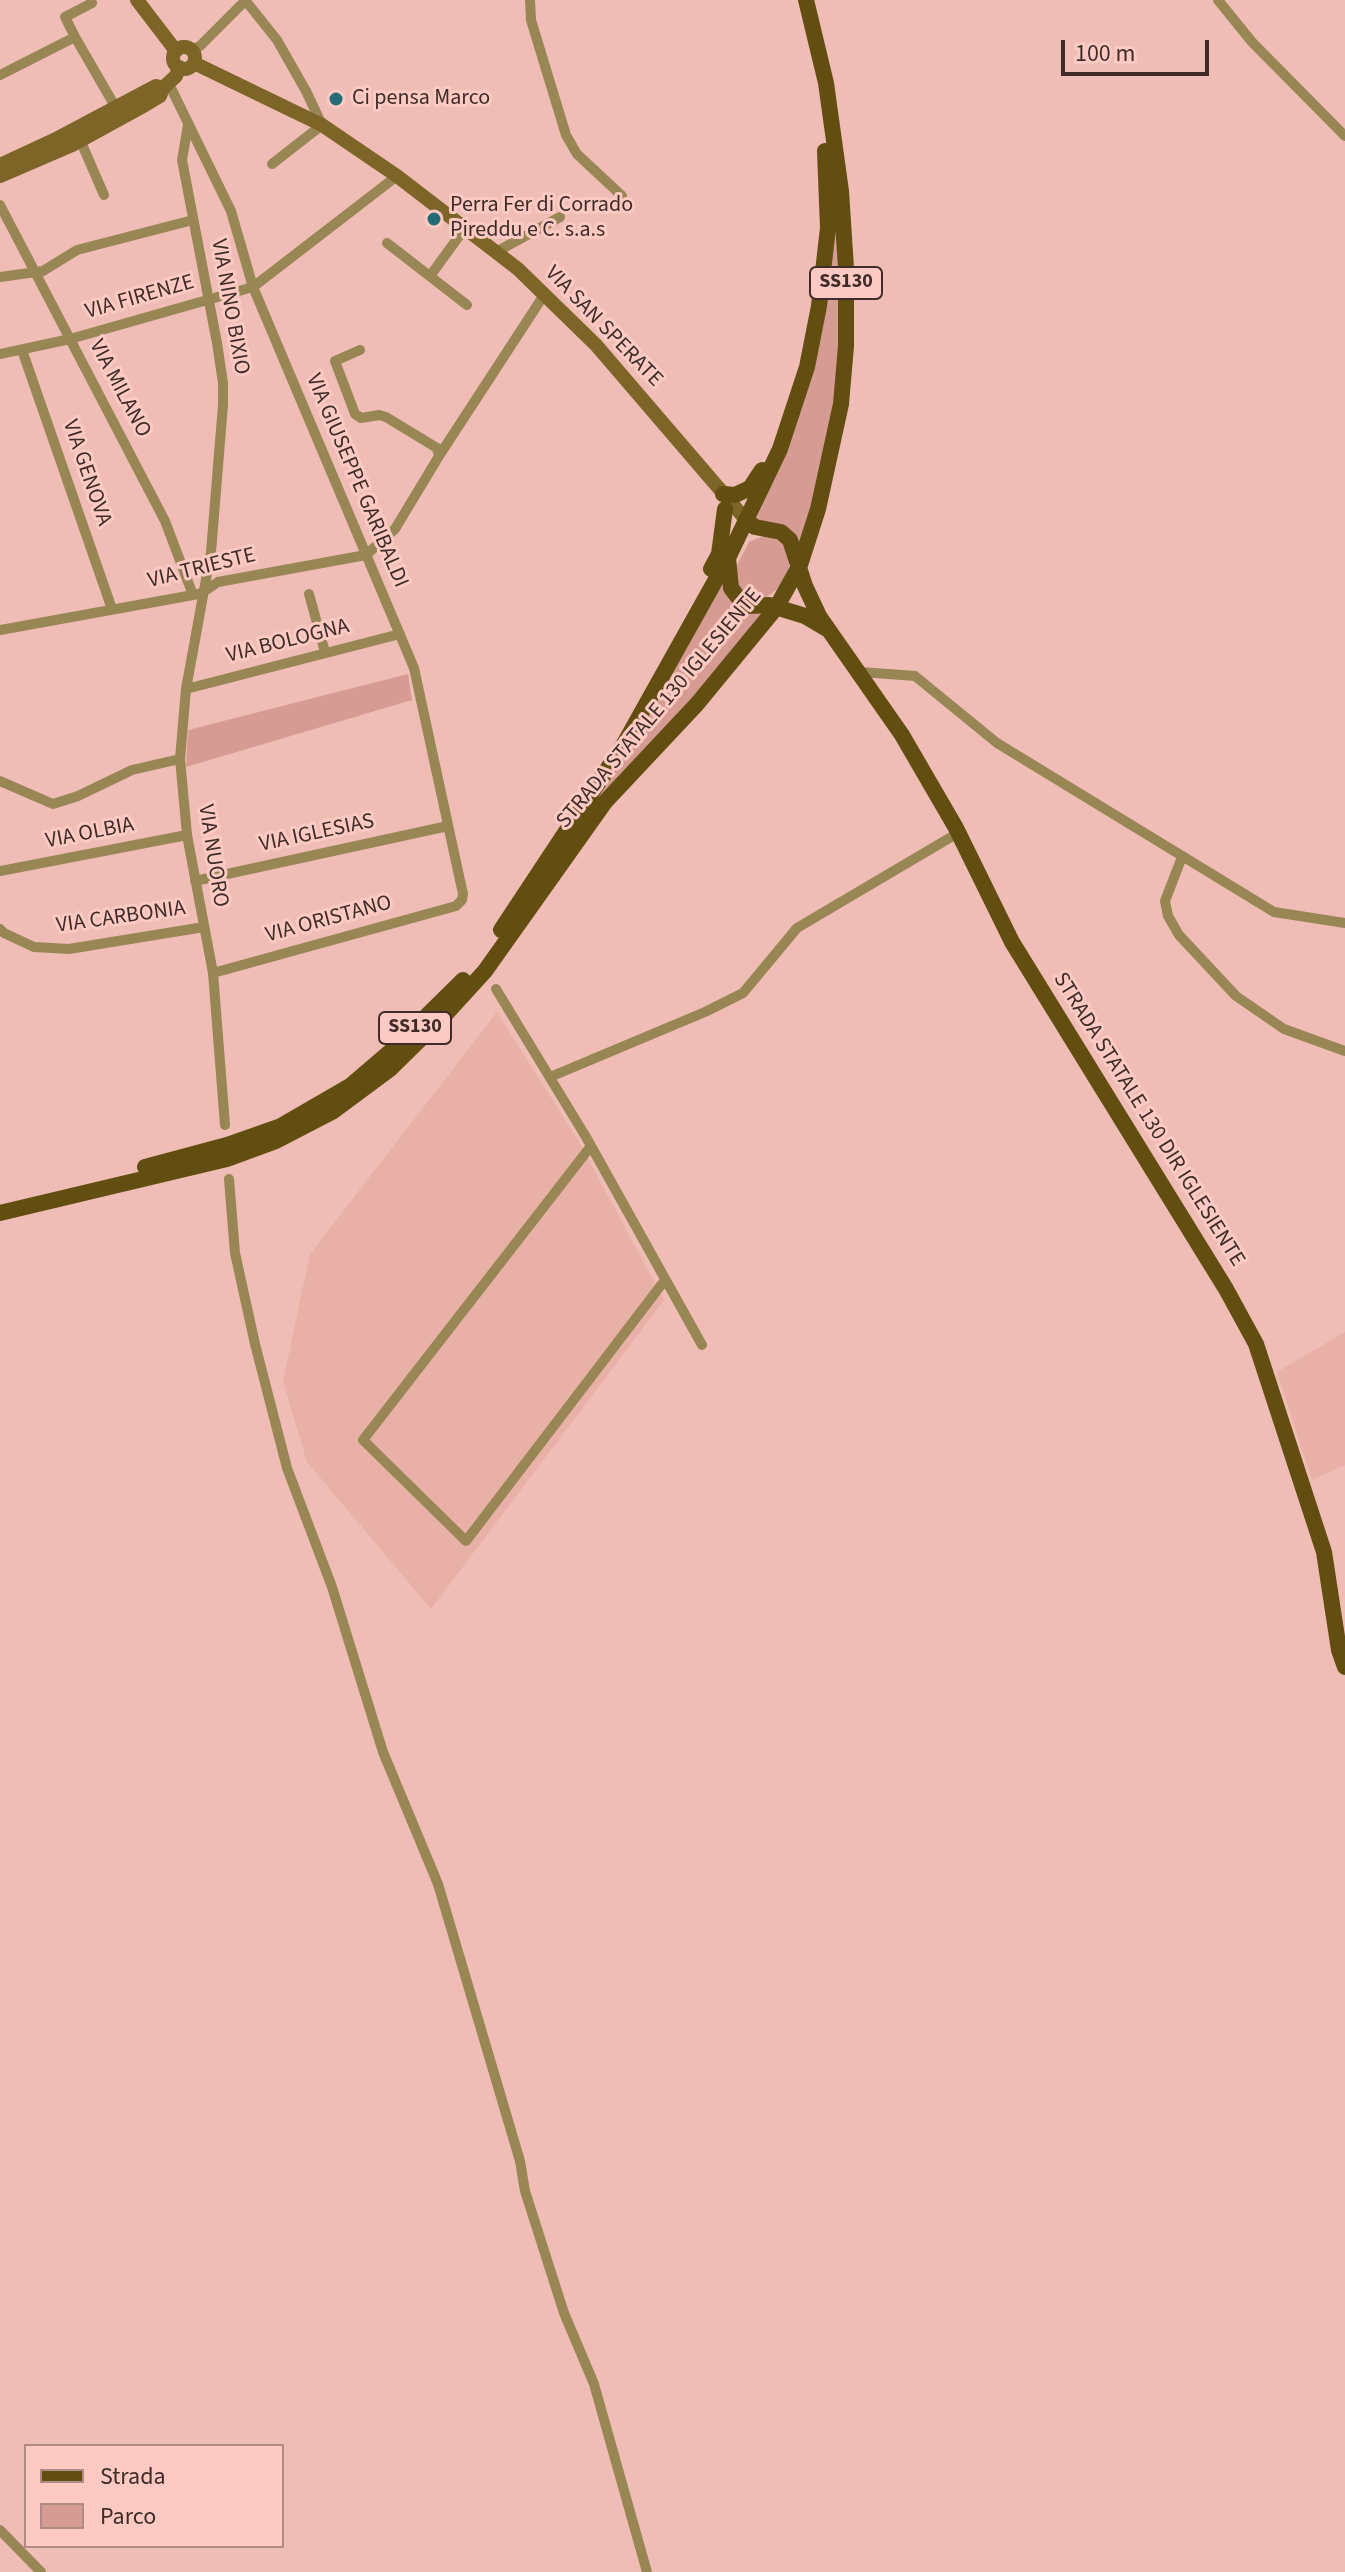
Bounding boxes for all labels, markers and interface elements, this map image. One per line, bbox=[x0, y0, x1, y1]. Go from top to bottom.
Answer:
scale bar bbox=[1065, 24, 1213, 74]
text: 100 m bbox=[1075, 36, 1135, 71]
place label: Ci pensa Marco bbox=[352, 86, 490, 112]
marker: Ci pensa Marco bbox=[327, 90, 345, 108]
place label: Perra Fer di Corrado Pireddu e C. s.a.s bbox=[450, 193, 633, 244]
marker: Perra Fer di Corrado Pireddu e C. s.a.s bbox=[425, 210, 443, 228]
street label: VIA NINO BIXIO bbox=[204, 237, 254, 377]
street label: VIA SAN SPERATE bbox=[539, 261, 667, 393]
road number: SS130 bbox=[810, 267, 882, 299]
street label: VIA FIRENZE bbox=[83, 270, 197, 326]
street label: VIA MILANO bbox=[82, 336, 156, 442]
street label: VIA GIUSEPPE GARIBALDI bbox=[299, 370, 413, 592]
street label: VIA GENOVA bbox=[56, 417, 116, 529]
street label: VIA TRIESTE bbox=[146, 543, 258, 595]
street label: STRADA STATALE 130 IGLESIENTE bbox=[552, 584, 768, 834]
street label: VIA BOLOGNA bbox=[224, 614, 352, 670]
street label: VIA NUORO bbox=[191, 803, 233, 909]
street label: VIA IGLESIAS bbox=[257, 809, 377, 859]
street label: VIA OLBIA bbox=[44, 813, 136, 855]
street label: VIA ORISTANO bbox=[263, 891, 395, 949]
street label: VIA CARBONIA bbox=[55, 896, 187, 940]
street label: STRADA STATALE 130 DIR IGLESIENTE bbox=[1046, 968, 1250, 1272]
road number: SS130 bbox=[379, 1012, 451, 1044]
legend bbox=[24, 2444, 284, 2548]
text: Strada bbox=[100, 2459, 166, 2494]
text: Parco bbox=[100, 2499, 156, 2534]

